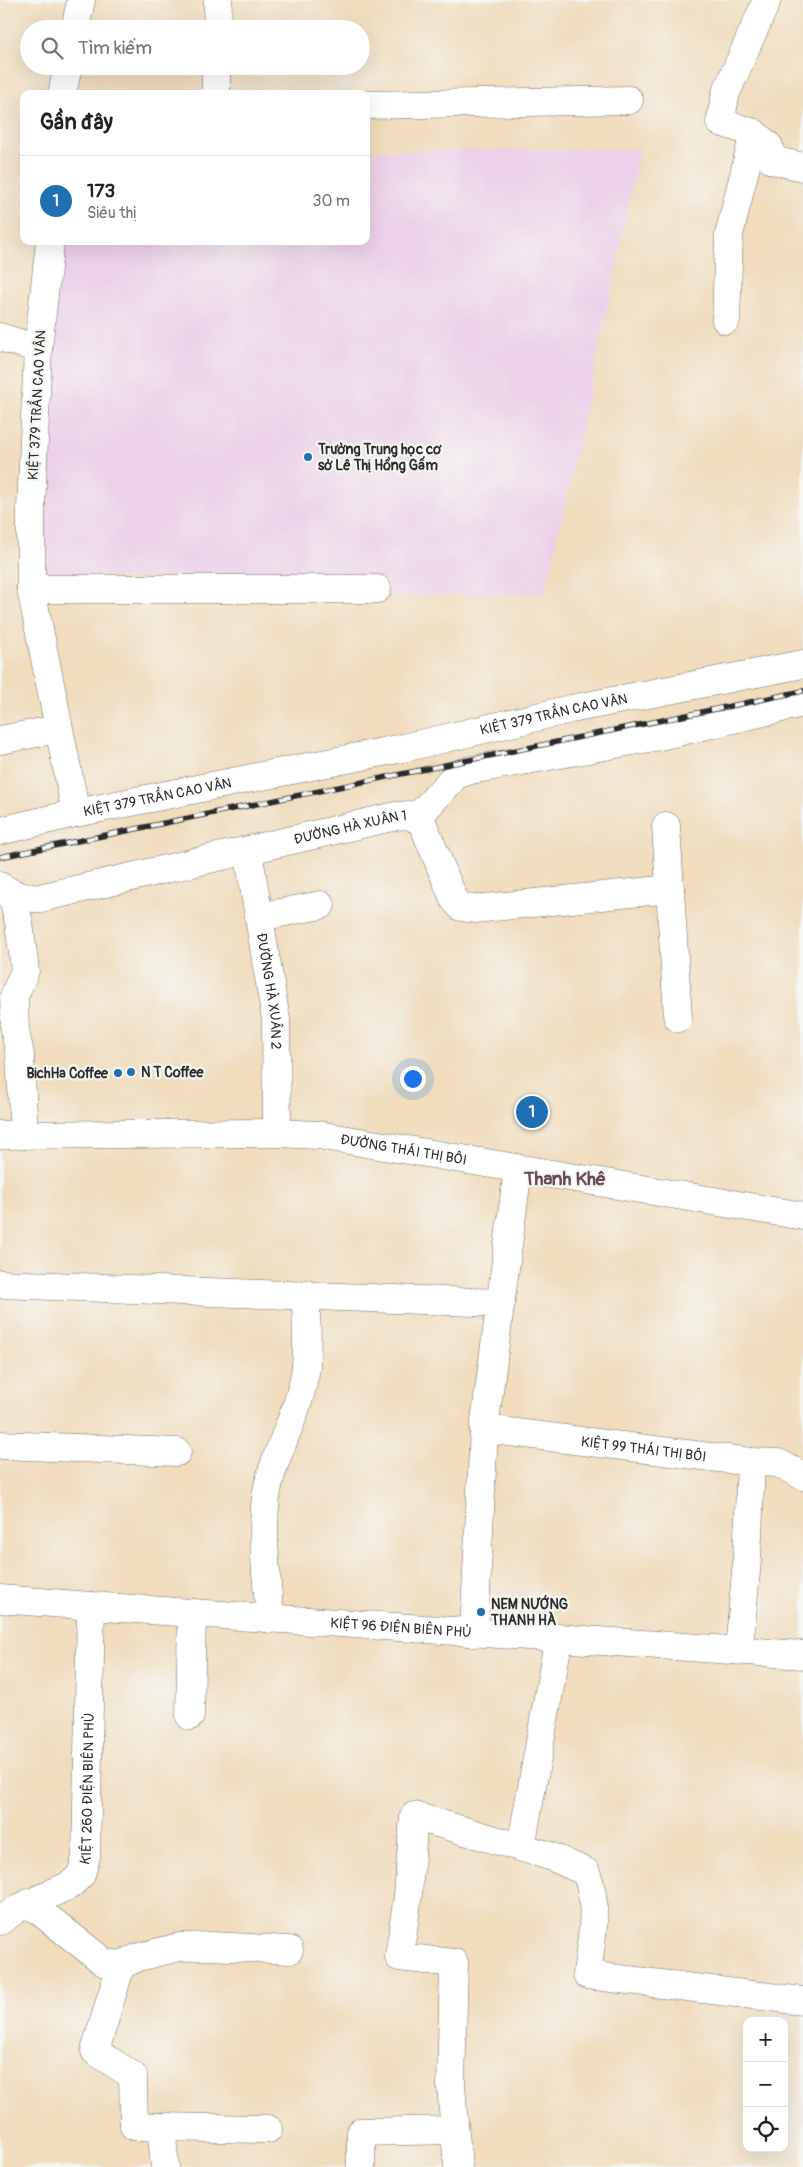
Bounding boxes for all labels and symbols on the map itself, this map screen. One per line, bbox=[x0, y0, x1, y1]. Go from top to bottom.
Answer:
street label: KIỆT 379 TRẦN CAO VÂN bbox=[22, 329, 49, 480]
place label: Trường Trung học cơ sở Lê Thị Hồng Gấm bbox=[317, 441, 442, 474]
marker: Trường Trung học cơ sở Lê Thị Hồng Gấm bbox=[302, 451, 314, 463]
street label: KIỆT 379 TRẦN CAO VÂN bbox=[478, 690, 629, 738]
street label: KIỆT 379 TRẦN CAO VÂN bbox=[82, 774, 233, 820]
street label: ĐƯỜNG HÀ XUÂN 1 bbox=[292, 807, 407, 848]
street label: ĐƯỜNG HÀ XUÂN 2 bbox=[253, 932, 285, 1050]
place label: N T Coffee bbox=[141, 1064, 205, 1081]
place label: BichHa Coffee bbox=[26, 1065, 109, 1082]
marker: N T Coffee bbox=[125, 1066, 137, 1078]
your location bbox=[400, 1066, 426, 1092]
marker: BichHa Coffee bbox=[112, 1067, 124, 1079]
pin: 1 bbox=[516, 1093, 548, 1131]
street label: ĐƯỜNG THÁI THỊ BÔI bbox=[339, 1130, 468, 1168]
district label: Thanh Khê bbox=[523, 1167, 606, 1191]
street label: KIỆT 99 THÁI THỊ BÔI bbox=[580, 1433, 707, 1465]
place label: NEM NƯỚNG THANH HÀ bbox=[490, 1594, 568, 1629]
marker: NEM NƯỚNG THANH HÀ bbox=[475, 1606, 487, 1618]
street label: KIỆT 96 ĐIỆN BIÊN PHỦ bbox=[330, 1614, 472, 1641]
street label: KIỆT 260 ĐIỆN BIÊN PHỦ bbox=[76, 1713, 97, 1866]

